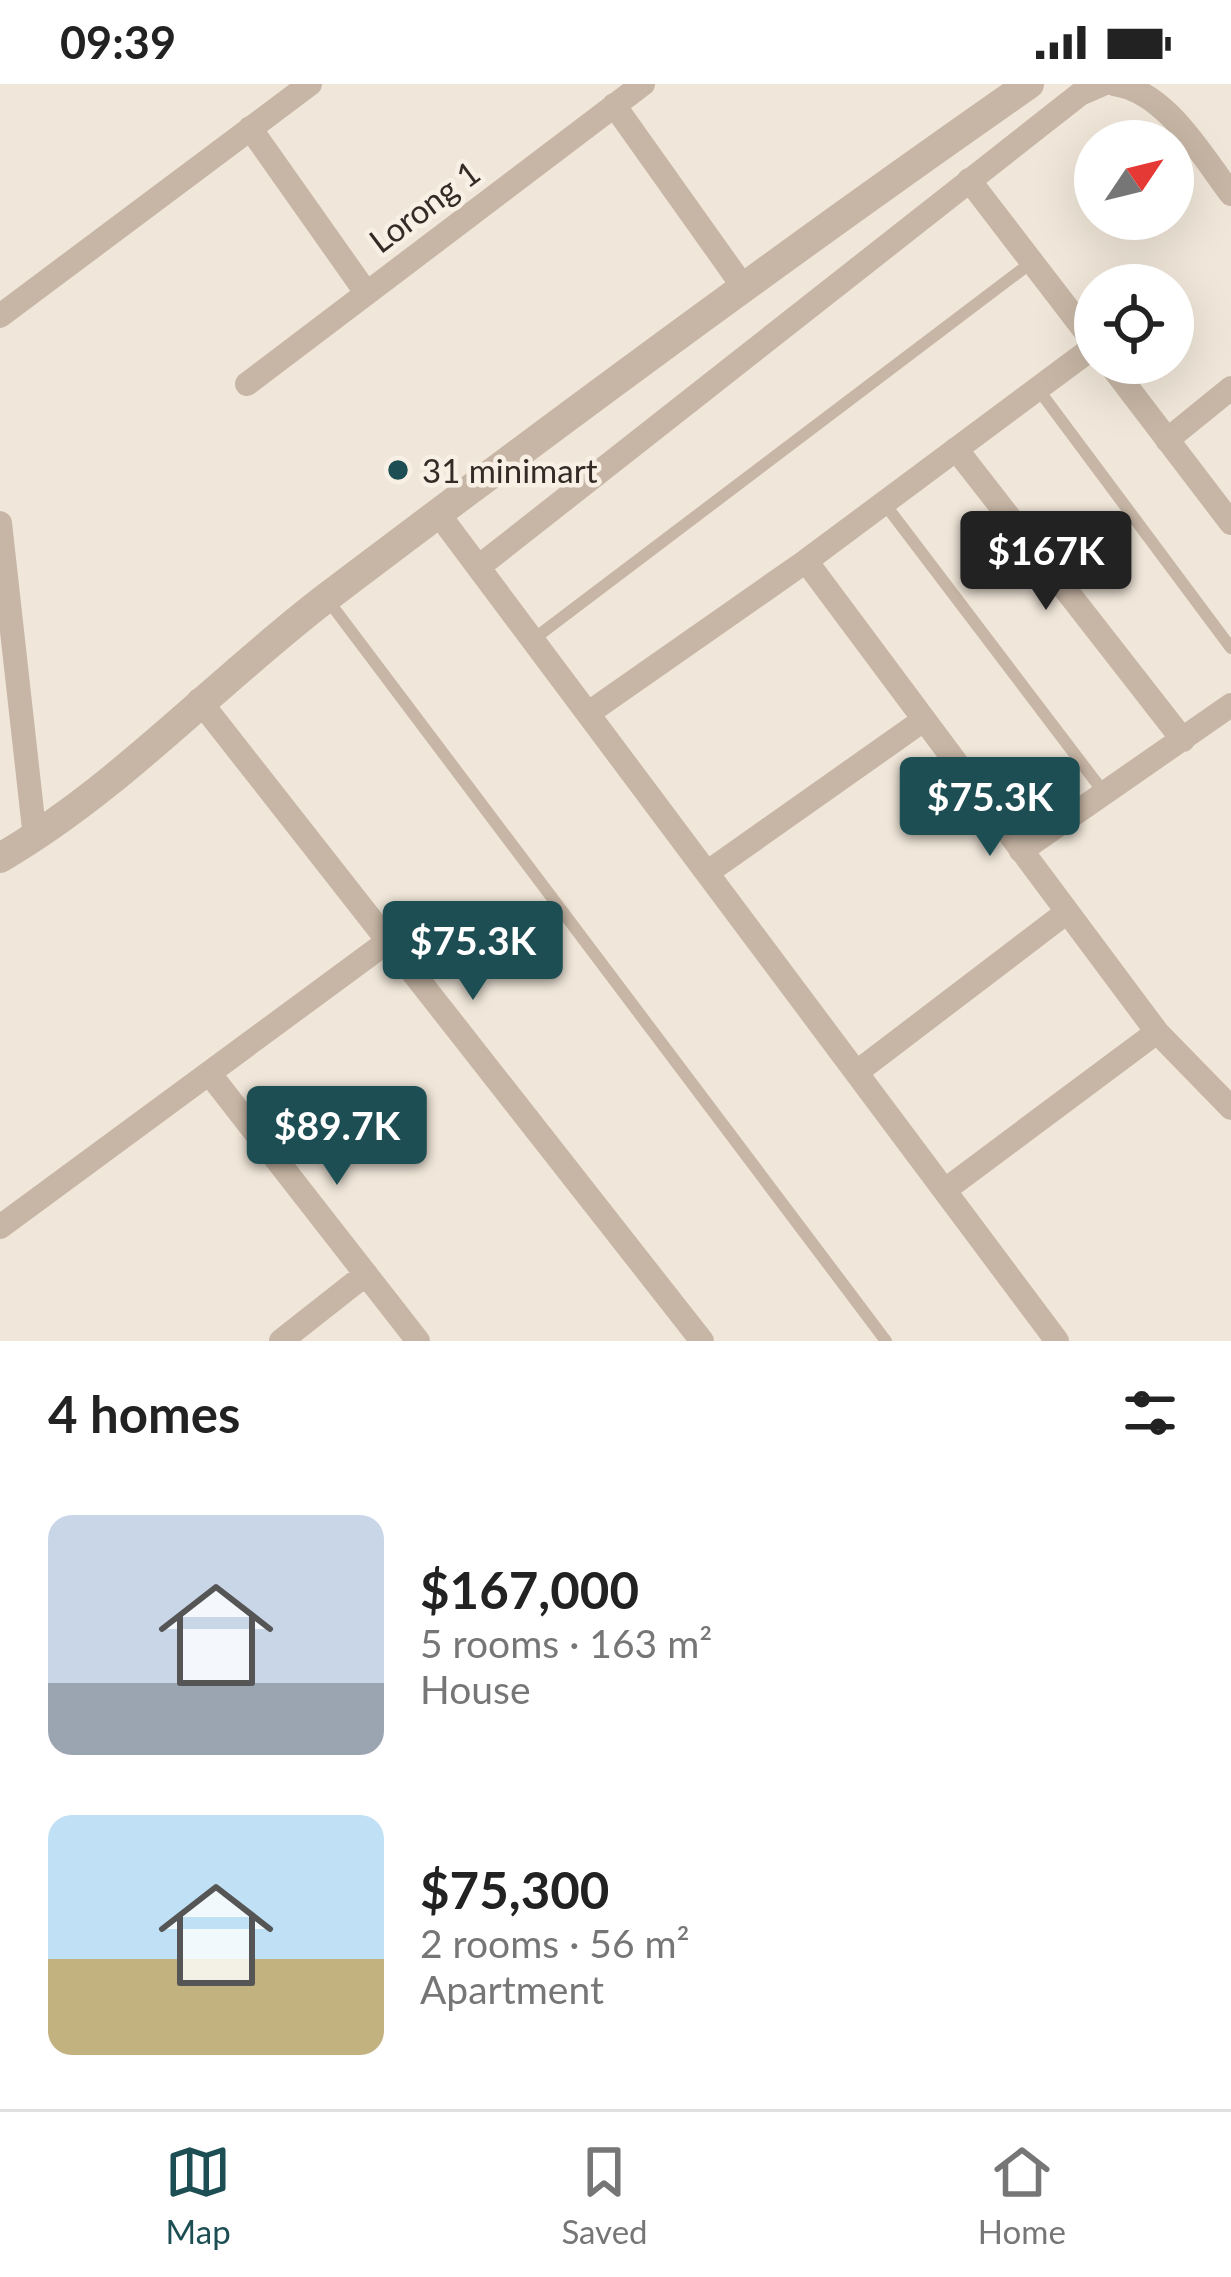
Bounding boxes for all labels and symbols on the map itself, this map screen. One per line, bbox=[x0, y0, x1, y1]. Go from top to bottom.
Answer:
north arrow bbox=[1074, 120, 1194, 240]
street label: Lorong 1 bbox=[361, 152, 487, 260]
place label: 31 minimart bbox=[422, 450, 598, 490]
marker: 31 minimart bbox=[385, 457, 411, 483]
pin: $167K bbox=[962, 511, 1130, 613]
pin: $75.3K bbox=[892, 757, 1088, 859]
pin: $75.3K bbox=[375, 901, 571, 1003]
pin: $89.7K bbox=[239, 1086, 435, 1188]

